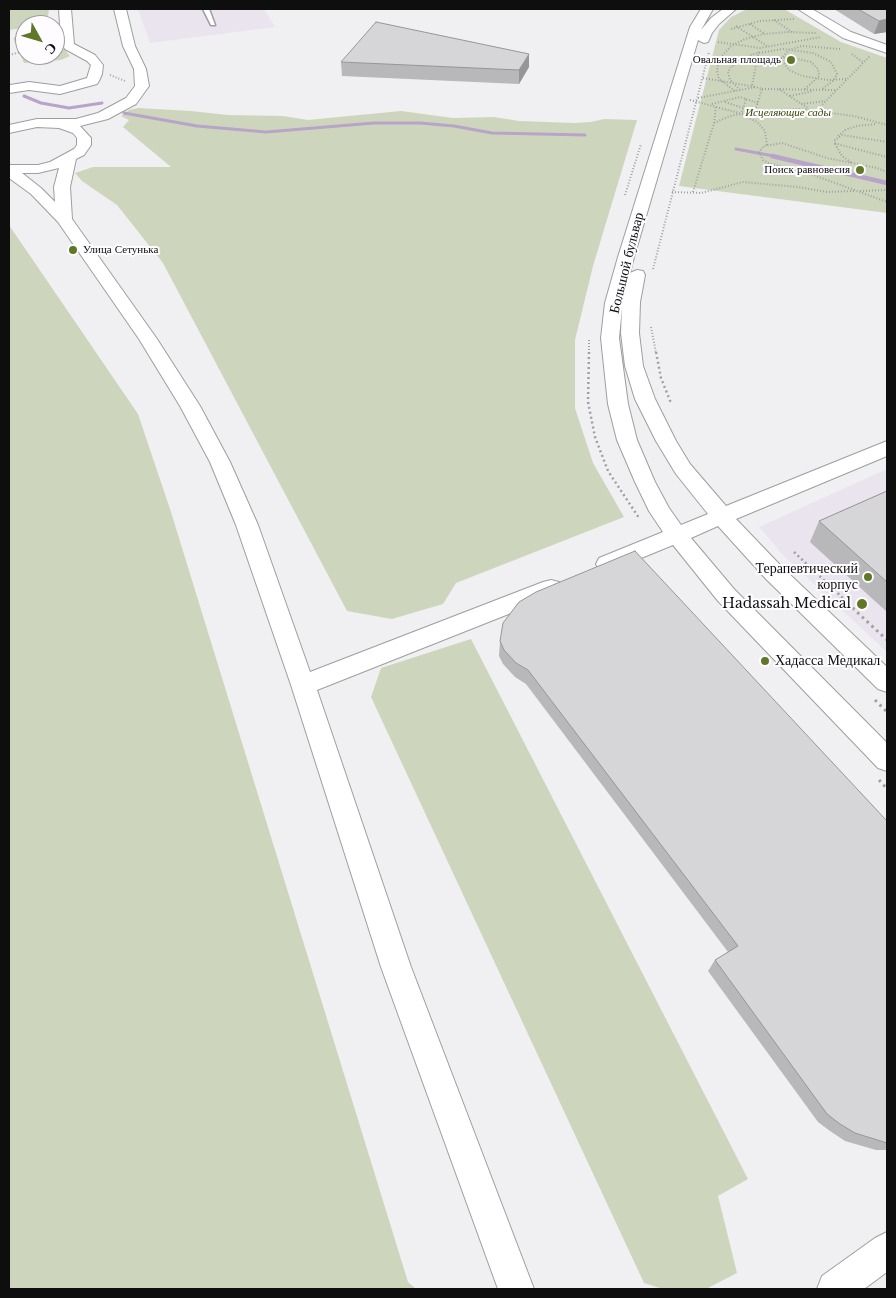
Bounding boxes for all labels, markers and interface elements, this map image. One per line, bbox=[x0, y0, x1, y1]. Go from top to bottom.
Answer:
north arrow bbox=[15, 15, 65, 65]
text: С bbox=[41, 39, 61, 58]
place label: Овальная площадь bbox=[693, 53, 781, 67]
marker: Овальная площадь bbox=[785, 54, 797, 66]
park label: Исцеляющие сады bbox=[745, 106, 831, 120]
place label: Поиск равновесия bbox=[764, 163, 850, 177]
marker: Поиск равновесия bbox=[854, 164, 866, 176]
street label: Большой бульвар bbox=[606, 211, 648, 315]
place label: Улица Сетунька bbox=[83, 243, 158, 257]
marker: Улица Сетунька bbox=[67, 244, 79, 256]
place label: Терапевтический корпус bbox=[756, 561, 858, 594]
marker: Терапевтический корпус bbox=[862, 571, 874, 583]
place label: Hadassah Medical bbox=[722, 596, 851, 612]
marker: Hadassah Medical bbox=[855, 597, 869, 611]
place label: Хадасса Медикал bbox=[775, 653, 880, 669]
marker: Хадасса Медикал bbox=[759, 655, 771, 667]

